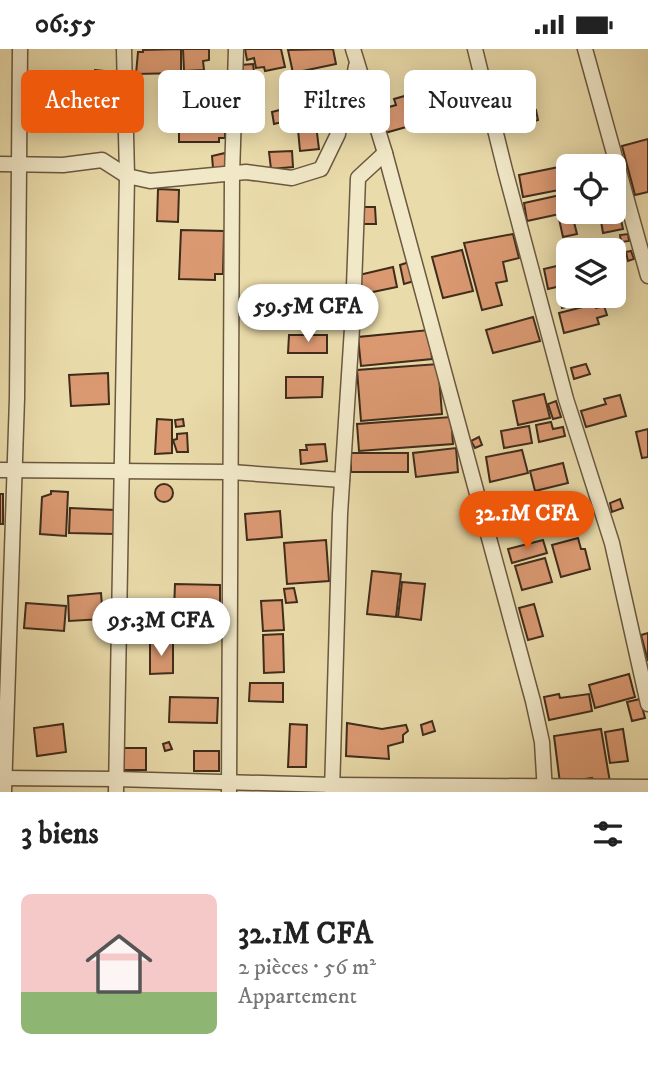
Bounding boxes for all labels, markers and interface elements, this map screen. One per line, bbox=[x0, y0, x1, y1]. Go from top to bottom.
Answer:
text: 06:55 bbox=[35, 8, 95, 41]
chip: Acheter bbox=[21, 70, 144, 133]
chip: Louer bbox=[158, 70, 265, 133]
chip: Filtres bbox=[279, 70, 390, 133]
chip: Nouveau bbox=[404, 70, 536, 133]
map controls bbox=[556, 154, 626, 308]
button: locate bbox=[556, 154, 626, 224]
button: layers bbox=[556, 238, 626, 308]
pin: 59.5M CFA bbox=[228, 285, 388, 344]
text: 59.5M CFA bbox=[254, 292, 362, 321]
pin: 32.1M CFA bbox=[447, 491, 607, 551]
text: 32.1M CFA bbox=[475, 499, 579, 528]
pin: 95.3M CFA bbox=[81, 599, 241, 658]
text: 95.3M CFA bbox=[108, 606, 214, 635]
icon: filters bbox=[589, 815, 627, 853]
text: 3 biens bbox=[21, 816, 99, 853]
text: 32.1M CFA bbox=[238, 916, 373, 953]
icon: home bbox=[77, 922, 161, 1006]
text: 2 pièces · 56 m² bbox=[238, 953, 376, 982]
text: Appartement bbox=[238, 982, 357, 1011]

